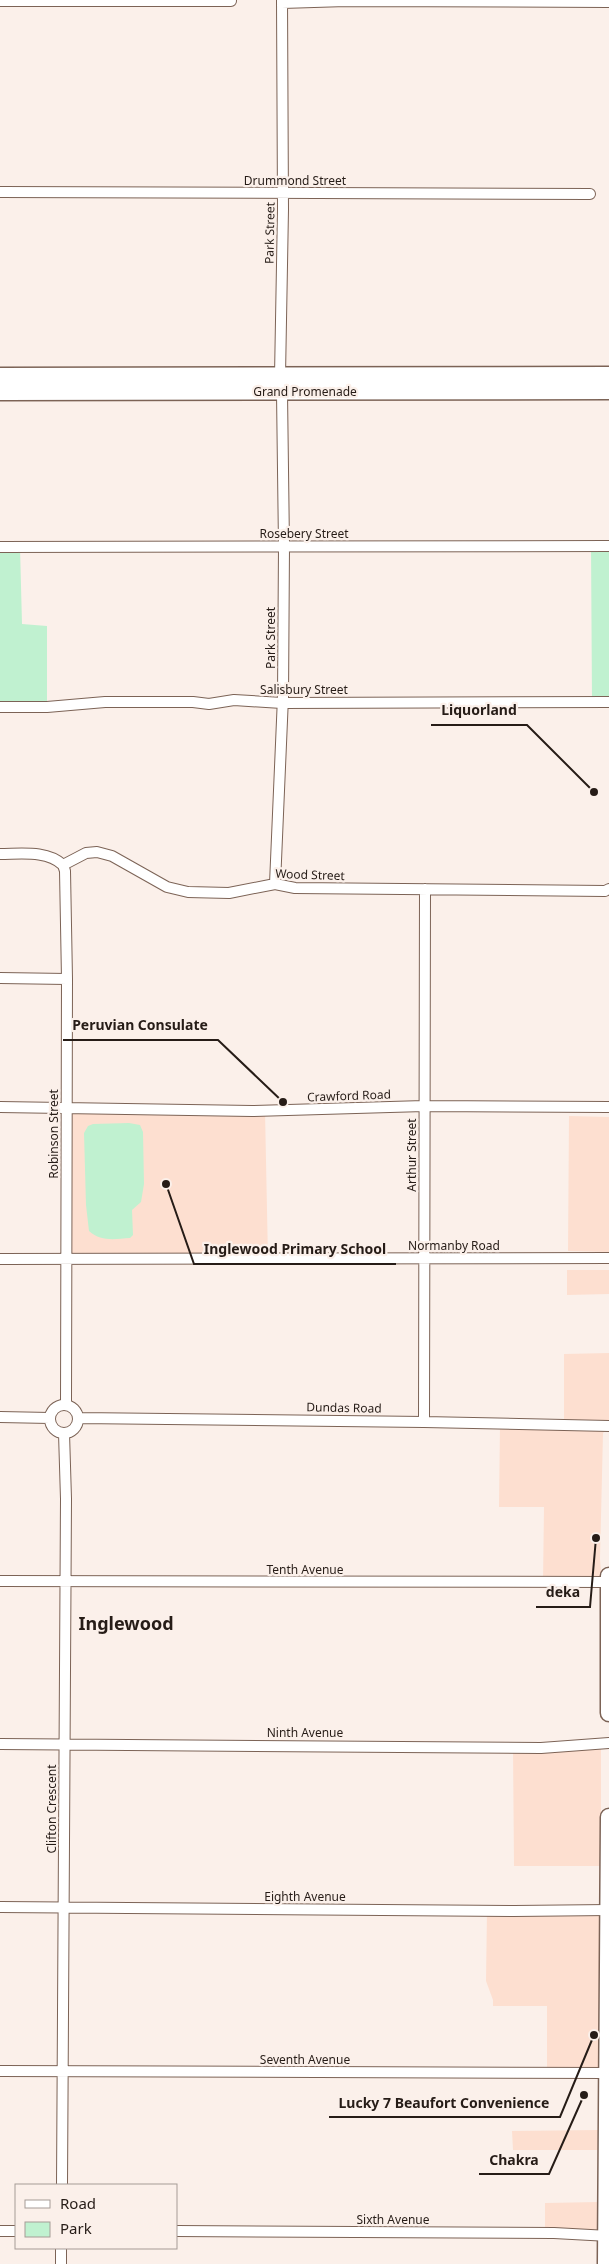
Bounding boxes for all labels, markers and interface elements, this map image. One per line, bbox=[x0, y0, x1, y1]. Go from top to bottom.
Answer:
street label: Drummond Street bbox=[244, 172, 347, 189]
street label: Park Street bbox=[260, 201, 279, 264]
street label: Grand Promenade bbox=[253, 383, 357, 400]
street label: Rosebery Street bbox=[259, 525, 349, 542]
street label: Park Street bbox=[262, 606, 279, 669]
street label: Salisbury Street bbox=[260, 681, 349, 698]
callout: Liquorland bbox=[431, 696, 527, 725]
text: Liquorland bbox=[441, 700, 517, 719]
street label: Wood Street bbox=[275, 865, 346, 884]
callout: Peruvian Consulate bbox=[63, 1011, 218, 1040]
text: Peruvian Consulate bbox=[72, 1015, 208, 1034]
street label: Crawford Road bbox=[307, 1086, 391, 1105]
street label: Robinson Street bbox=[45, 1089, 62, 1179]
street label: Arthur Street bbox=[403, 1118, 420, 1192]
callout: Inglewood Primary School bbox=[194, 1235, 396, 1264]
street label: Normanby Road bbox=[408, 1237, 500, 1254]
text: Inglewood Primary School bbox=[204, 1239, 386, 1258]
street label: Dundas Road bbox=[306, 1398, 382, 1417]
street label: Tenth Avenue bbox=[266, 1561, 344, 1578]
callout: deka bbox=[536, 1578, 590, 1607]
text: deka bbox=[546, 1582, 580, 1601]
district label: Inglewood bbox=[78, 1611, 174, 1635]
street label: Ninth Avenue bbox=[267, 1724, 344, 1741]
street label: Clifton Crescent bbox=[43, 1764, 60, 1854]
street label: Eighth Avenue bbox=[264, 1888, 346, 1905]
street label: Seventh Avenue bbox=[260, 2051, 350, 2068]
callout: Lucky 7 Beaufort Convenience bbox=[329, 2088, 560, 2117]
text: Lucky 7 Beaufort Convenience bbox=[339, 2093, 549, 2112]
callout: Chakra bbox=[479, 2145, 549, 2174]
text: Chakra bbox=[489, 2150, 539, 2169]
legend bbox=[15, 2184, 178, 2249]
text: Road bbox=[60, 2193, 96, 2213]
street label: Sixth Avenue bbox=[356, 2211, 430, 2228]
text: Park bbox=[60, 2218, 92, 2238]

